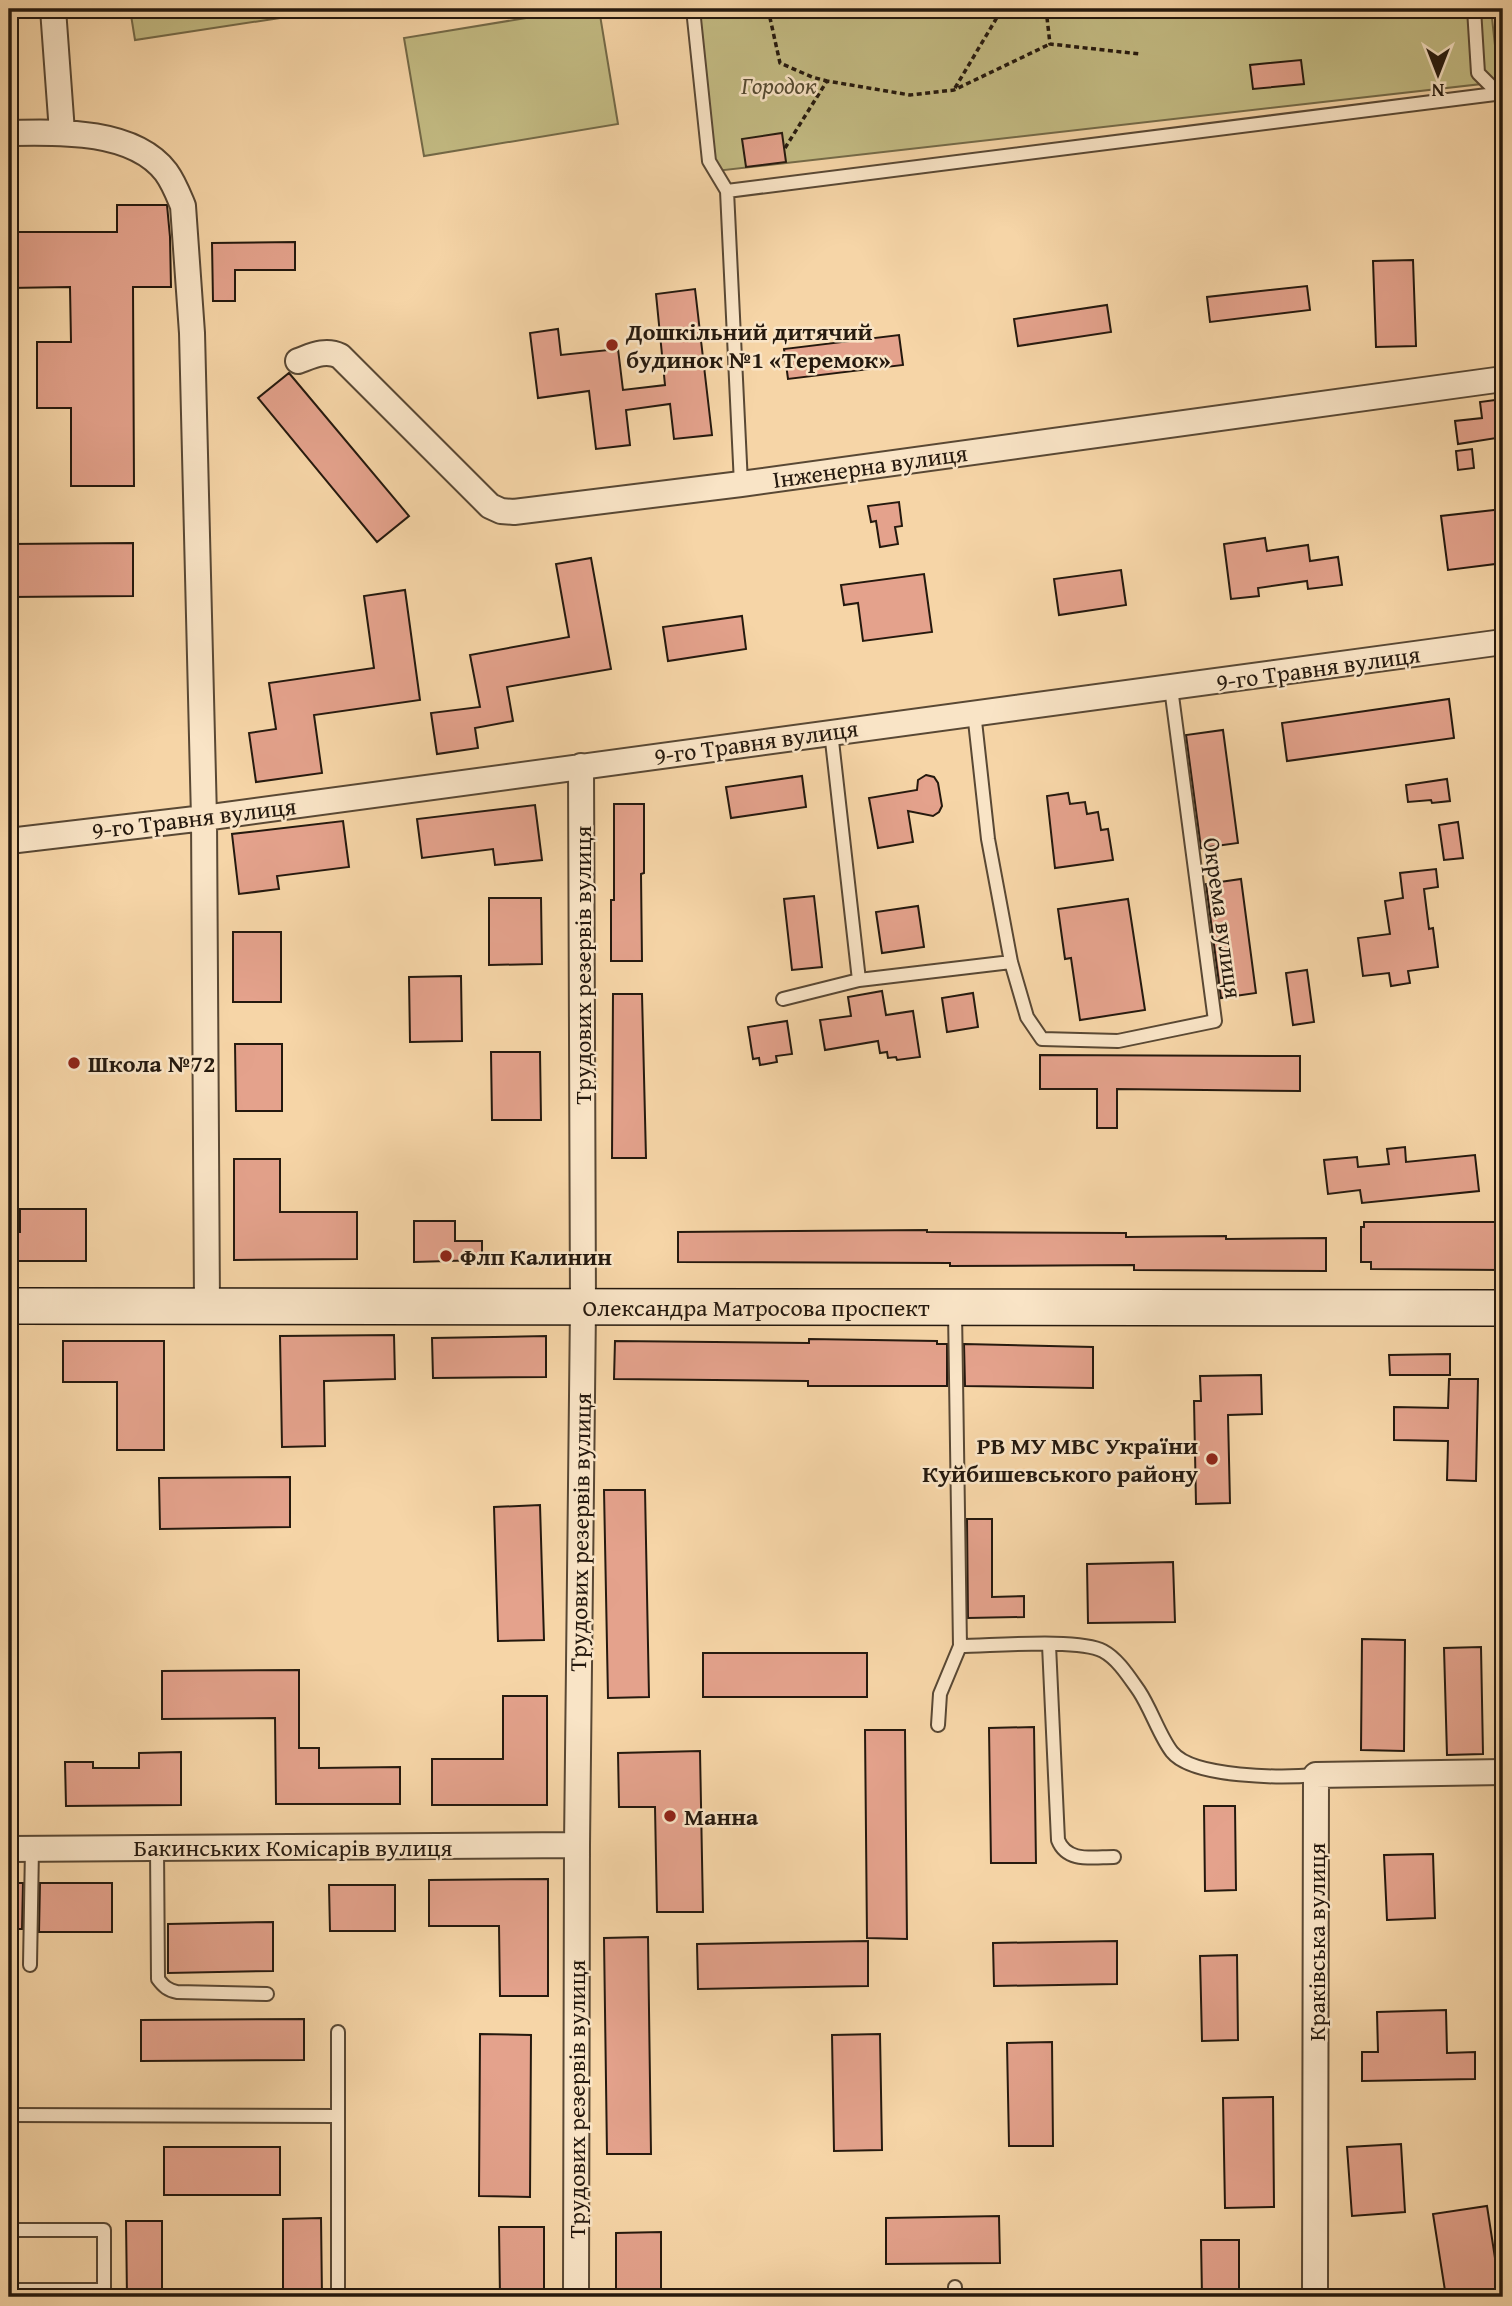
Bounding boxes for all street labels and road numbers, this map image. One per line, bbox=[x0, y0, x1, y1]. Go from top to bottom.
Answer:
street label: Інженерна вулиця bbox=[770, 435, 970, 497]
street label: 9-го Травня вулиця bbox=[1214, 636, 1422, 700]
street label: 9-го Травня вулиця bbox=[652, 710, 860, 774]
street label: 9-го Травня вулиця bbox=[90, 788, 298, 848]
street label: Трудових резервів вулиця bbox=[565, 826, 600, 1104]
street label: Окрема вулиця bbox=[1194, 835, 1252, 1001]
street label: Олександра Матросова проспект bbox=[583, 1290, 930, 1325]
street label: Трудових резервів вулиця bbox=[560, 1392, 600, 1672]
street label: Бакинських Комісарів вулиця bbox=[134, 1830, 452, 1865]
street label: Краківська вулиця bbox=[1299, 1843, 1334, 2041]
street label: Трудових резервів вулиця bbox=[559, 1960, 594, 2238]

